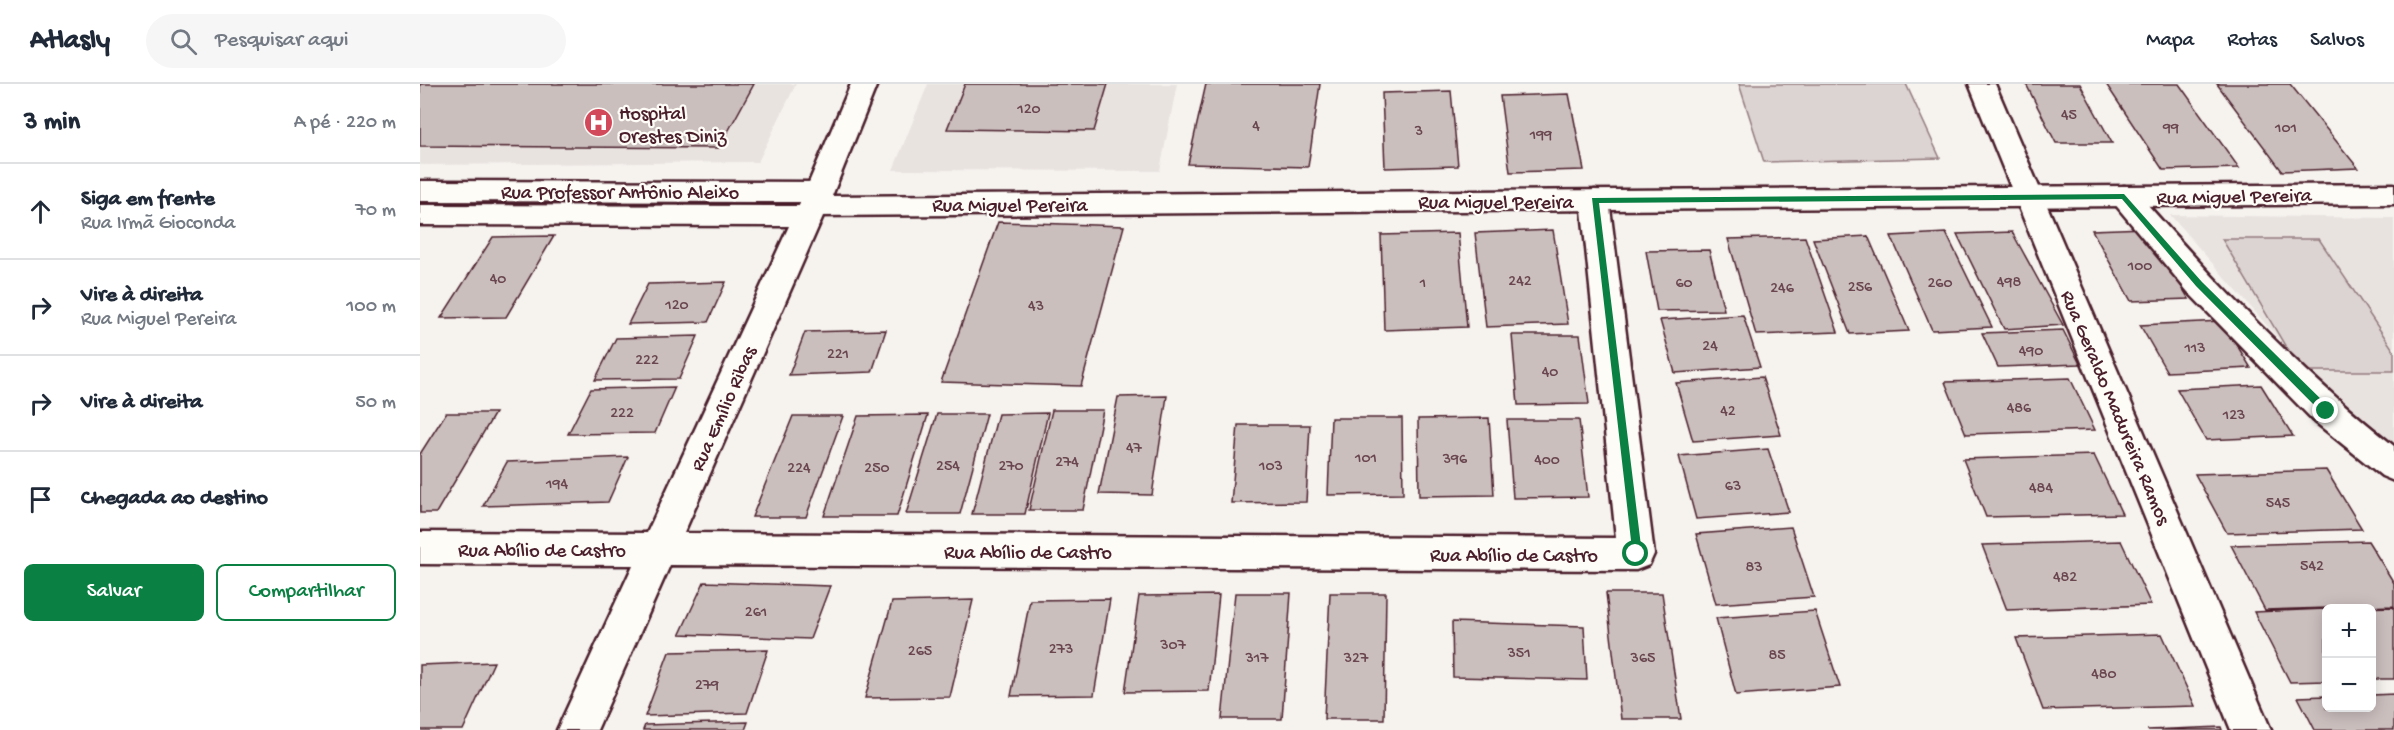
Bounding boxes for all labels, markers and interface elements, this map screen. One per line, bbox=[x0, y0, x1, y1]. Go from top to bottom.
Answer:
search box bbox=[146, 14, 566, 68]
text: Atlasly bbox=[30, 25, 110, 58]
icon: search bbox=[167, 25, 200, 58]
text: Pesquisar aqui bbox=[215, 28, 349, 54]
text: Mapa bbox=[2146, 29, 2194, 54]
text: Rotas bbox=[2227, 29, 2277, 54]
text: Salvos bbox=[2310, 29, 2364, 54]
house number: 120 bbox=[1016, 101, 1041, 120]
place label: Hospital Orestes Diniz bbox=[619, 104, 728, 150]
hospital icon: Hospital Orestes Diniz bbox=[582, 107, 614, 139]
house number: 45 bbox=[2061, 107, 2077, 126]
text: 3 min bbox=[24, 108, 80, 139]
text: A pé · 220 m bbox=[294, 112, 396, 135]
house number: 4 bbox=[1252, 118, 1260, 137]
house number: 99 bbox=[2162, 120, 2179, 139]
house number: 101 bbox=[2274, 120, 2297, 139]
house number: 3 bbox=[1414, 123, 1423, 142]
house number: 199 bbox=[1529, 127, 1552, 146]
street label: Rua Professor Antônio Aleixo bbox=[501, 183, 739, 206]
street label: Rua Miguel Pereira bbox=[2156, 186, 2313, 211]
text: Siga em frente bbox=[81, 187, 215, 213]
street label: Rua Miguel Pereira bbox=[1418, 193, 1575, 216]
icon: ahead bbox=[24, 195, 57, 228]
street label: Rua Miguel Pereira bbox=[932, 196, 1089, 219]
text: 70 m bbox=[355, 200, 396, 223]
text: Rua Irmã Gioconda bbox=[81, 213, 235, 236]
house number: 100 bbox=[2127, 258, 2152, 277]
house number: 40 bbox=[490, 271, 506, 290]
house number: 242 bbox=[1508, 273, 1532, 292]
house number: 498 bbox=[1997, 274, 2021, 293]
house number: 1 bbox=[1419, 275, 1426, 294]
house number: 60 bbox=[1675, 275, 1693, 294]
house number: 260 bbox=[1927, 275, 1953, 294]
house number: 256 bbox=[1848, 279, 1873, 298]
house number: 246 bbox=[1770, 280, 1795, 299]
text: Vire à direita bbox=[81, 283, 203, 309]
street label: Rua Geraldo Madureira Ramos bbox=[2054, 288, 2174, 530]
icon: right bbox=[24, 291, 57, 324]
text: 100 m bbox=[346, 296, 396, 319]
house number: 120 bbox=[664, 297, 689, 316]
house number: 43 bbox=[1028, 298, 1044, 317]
text: Rua Miguel Pereira bbox=[81, 309, 236, 332]
house number: 24 bbox=[1702, 338, 1718, 357]
house number: 113 bbox=[2183, 340, 2206, 359]
street label: Rua Emílio Ribas bbox=[687, 343, 763, 475]
house number: 490 bbox=[2019, 343, 2043, 362]
house number: 221 bbox=[827, 346, 849, 365]
house number: 222 bbox=[635, 352, 659, 371]
house number: 40 bbox=[1542, 364, 1558, 383]
icon: right bbox=[24, 387, 57, 420]
text: Vire à direita bbox=[81, 390, 203, 416]
text: 50 m bbox=[355, 392, 396, 415]
route end bbox=[2312, 397, 2338, 423]
house number: 486 bbox=[2007, 400, 2032, 419]
house number: 42 bbox=[1720, 403, 1736, 422]
house number: 222 bbox=[610, 405, 634, 424]
house number: 123 bbox=[2222, 407, 2245, 426]
house number: 47 bbox=[1126, 440, 1143, 459]
house number: 101 bbox=[1354, 450, 1377, 469]
house number: 396 bbox=[1442, 451, 1468, 470]
house number: 400 bbox=[1534, 452, 1560, 471]
house number: 274 bbox=[1055, 454, 1079, 473]
house number: 254 bbox=[936, 458, 960, 477]
house number: 270 bbox=[998, 458, 1024, 477]
house number: 103 bbox=[1258, 458, 1283, 477]
house number: 224 bbox=[787, 460, 811, 479]
house number: 250 bbox=[864, 460, 890, 479]
house number: 194 bbox=[545, 476, 568, 495]
house number: 63 bbox=[1725, 478, 1741, 497]
house number: 484 bbox=[2029, 480, 2053, 499]
icon: arrive bbox=[24, 483, 57, 516]
text: Chegada ao destino bbox=[81, 486, 268, 512]
house number: 545 bbox=[2266, 495, 2290, 514]
route start bbox=[1622, 540, 1648, 566]
street label: Rua Abílio de Castro bbox=[458, 541, 626, 564]
street label: Rua Abílio de Castro bbox=[944, 543, 1112, 566]
street label: Rua Abílio de Castro bbox=[1430, 546, 1598, 569]
house number: 542 bbox=[2300, 558, 2324, 577]
house number: 83 bbox=[1745, 559, 1763, 578]
button: Salvar bbox=[24, 564, 204, 621]
button: Compartilhar bbox=[216, 564, 396, 621]
house number: 482 bbox=[2053, 569, 2077, 588]
house number: 261 bbox=[745, 604, 767, 623]
map controls bbox=[2322, 604, 2376, 712]
button: + bbox=[2322, 604, 2376, 658]
house number: 307 bbox=[1159, 637, 1187, 656]
house number: 273 bbox=[1049, 641, 1073, 660]
house number: 265 bbox=[908, 643, 932, 662]
house number: 351 bbox=[1506, 645, 1531, 664]
house number: 85 bbox=[1768, 647, 1786, 666]
house number: 317 bbox=[1244, 650, 1269, 669]
house number: 327 bbox=[1343, 650, 1369, 669]
house number: 365 bbox=[1630, 650, 1655, 669]
button: − bbox=[2322, 658, 2376, 712]
house number: 480 bbox=[2091, 666, 2117, 685]
house number: 279 bbox=[695, 677, 719, 696]

